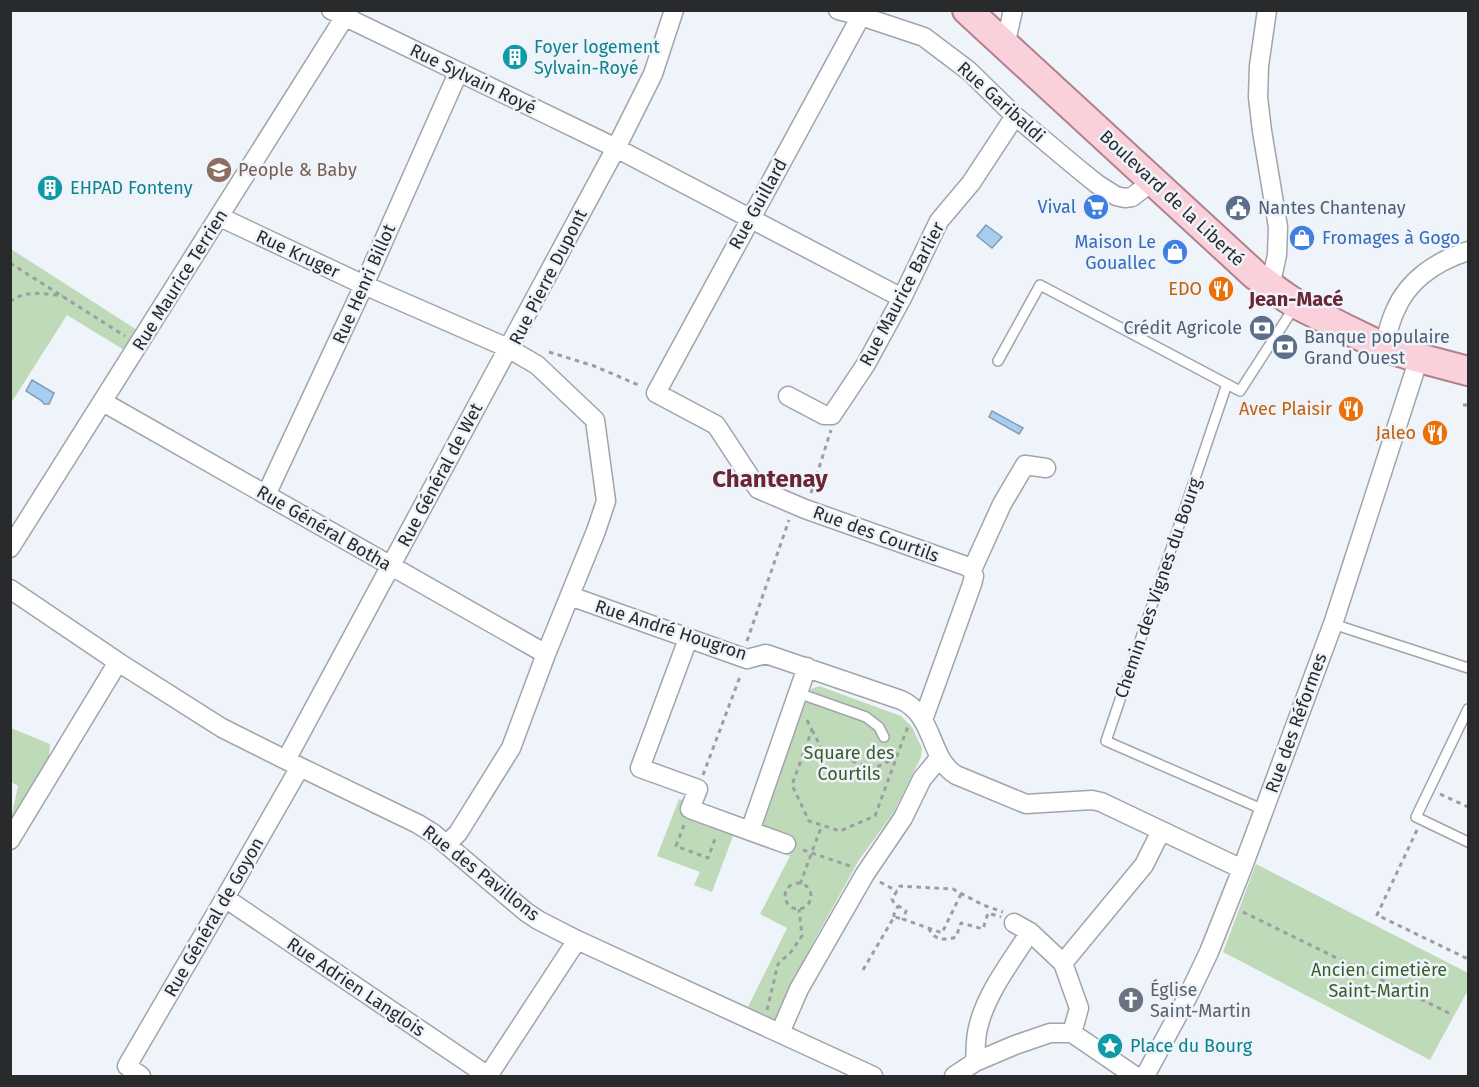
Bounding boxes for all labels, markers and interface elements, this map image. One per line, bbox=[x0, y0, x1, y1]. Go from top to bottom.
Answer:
place label: Foyer logement Sylvain-Royé bbox=[534, 36, 660, 79]
street label: Rue Sylvain Royé bbox=[406, 39, 540, 119]
building icon: Foyer logement Sylvain-Royé bbox=[500, 42, 530, 72]
street label: Rue Garibaldi bbox=[953, 57, 1049, 147]
street label: Boulevard de la Liberté bbox=[1095, 125, 1249, 271]
school or university icon: People & Baby bbox=[204, 155, 234, 185]
street label: Rue Guillard bbox=[724, 155, 792, 253]
place label: People & Baby bbox=[238, 159, 357, 181]
building icon: EHPAD Fonteny bbox=[35, 173, 65, 203]
place label: EHPAD Fonteny bbox=[70, 177, 193, 199]
supermarket icon: Vival bbox=[1081, 192, 1111, 222]
public building icon: Nantes Chantenay bbox=[1223, 193, 1253, 223]
place label: Vival bbox=[1037, 196, 1076, 218]
place label: Nantes Chantenay bbox=[1258, 197, 1406, 219]
street label: Rue Maurice Terrien bbox=[128, 205, 232, 355]
street label: Rue Pierre Dupont bbox=[504, 205, 592, 349]
street label: Rue Maurice Barlier bbox=[855, 218, 949, 370]
street label: Rue Henri Billot bbox=[328, 220, 400, 347]
shop icon: Fromages à Gogo bbox=[1287, 223, 1317, 253]
street label: Rue Kruger bbox=[253, 225, 343, 283]
place label: Fromages à Gogo bbox=[1322, 227, 1460, 249]
place label: Maison Le Gouallec bbox=[1075, 231, 1156, 274]
shop icon: Maison Le Gouallec bbox=[1160, 237, 1190, 267]
restaurant icon: EDO bbox=[1206, 274, 1236, 304]
place label: EDO bbox=[1168, 278, 1202, 300]
district label: Jean-Macé bbox=[1248, 287, 1343, 311]
bank icon: Crédit Agricole bbox=[1247, 313, 1277, 343]
place label: Crédit Agricole bbox=[1123, 317, 1242, 339]
place label: Banque populaire Grand Ouest bbox=[1304, 326, 1450, 369]
bank icon: Banque populaire Grand Ouest bbox=[1270, 332, 1300, 362]
restaurant icon: Avec Plaisir bbox=[1336, 394, 1366, 424]
place label: Avec Plaisir bbox=[1239, 398, 1332, 420]
street label: Rue Général de Wet bbox=[393, 399, 487, 551]
restaurant icon: Jaleo bbox=[1420, 418, 1450, 448]
place label: Jaleo bbox=[1375, 422, 1416, 444]
district label: Chantenay bbox=[712, 465, 828, 493]
street label: Chemin des Vignes du Bourg bbox=[1110, 474, 1206, 701]
street label: Rue Général Botha bbox=[253, 481, 395, 575]
street label: Rue des Courtils bbox=[810, 501, 942, 567]
street label: Rue André Hougron bbox=[592, 595, 750, 665]
street label: Rue des Réformes bbox=[1261, 650, 1331, 796]
park label: Square des Courtils bbox=[804, 742, 894, 785]
street label: Rue des Pavillons bbox=[418, 820, 544, 926]
street label: Rue Général de Goyon bbox=[159, 833, 269, 1001]
street label: Rue Adrien Langlois bbox=[283, 933, 429, 1041]
park label: Ancien cimetière Saint-Martin bbox=[1311, 959, 1447, 1002]
place label: Église Saint-Martin bbox=[1150, 978, 1251, 1022]
church icon: Église Saint-Martin bbox=[1116, 985, 1146, 1015]
place icon: Place du Bourg bbox=[1095, 1031, 1125, 1061]
place label: Place du Bourg bbox=[1130, 1035, 1253, 1057]

